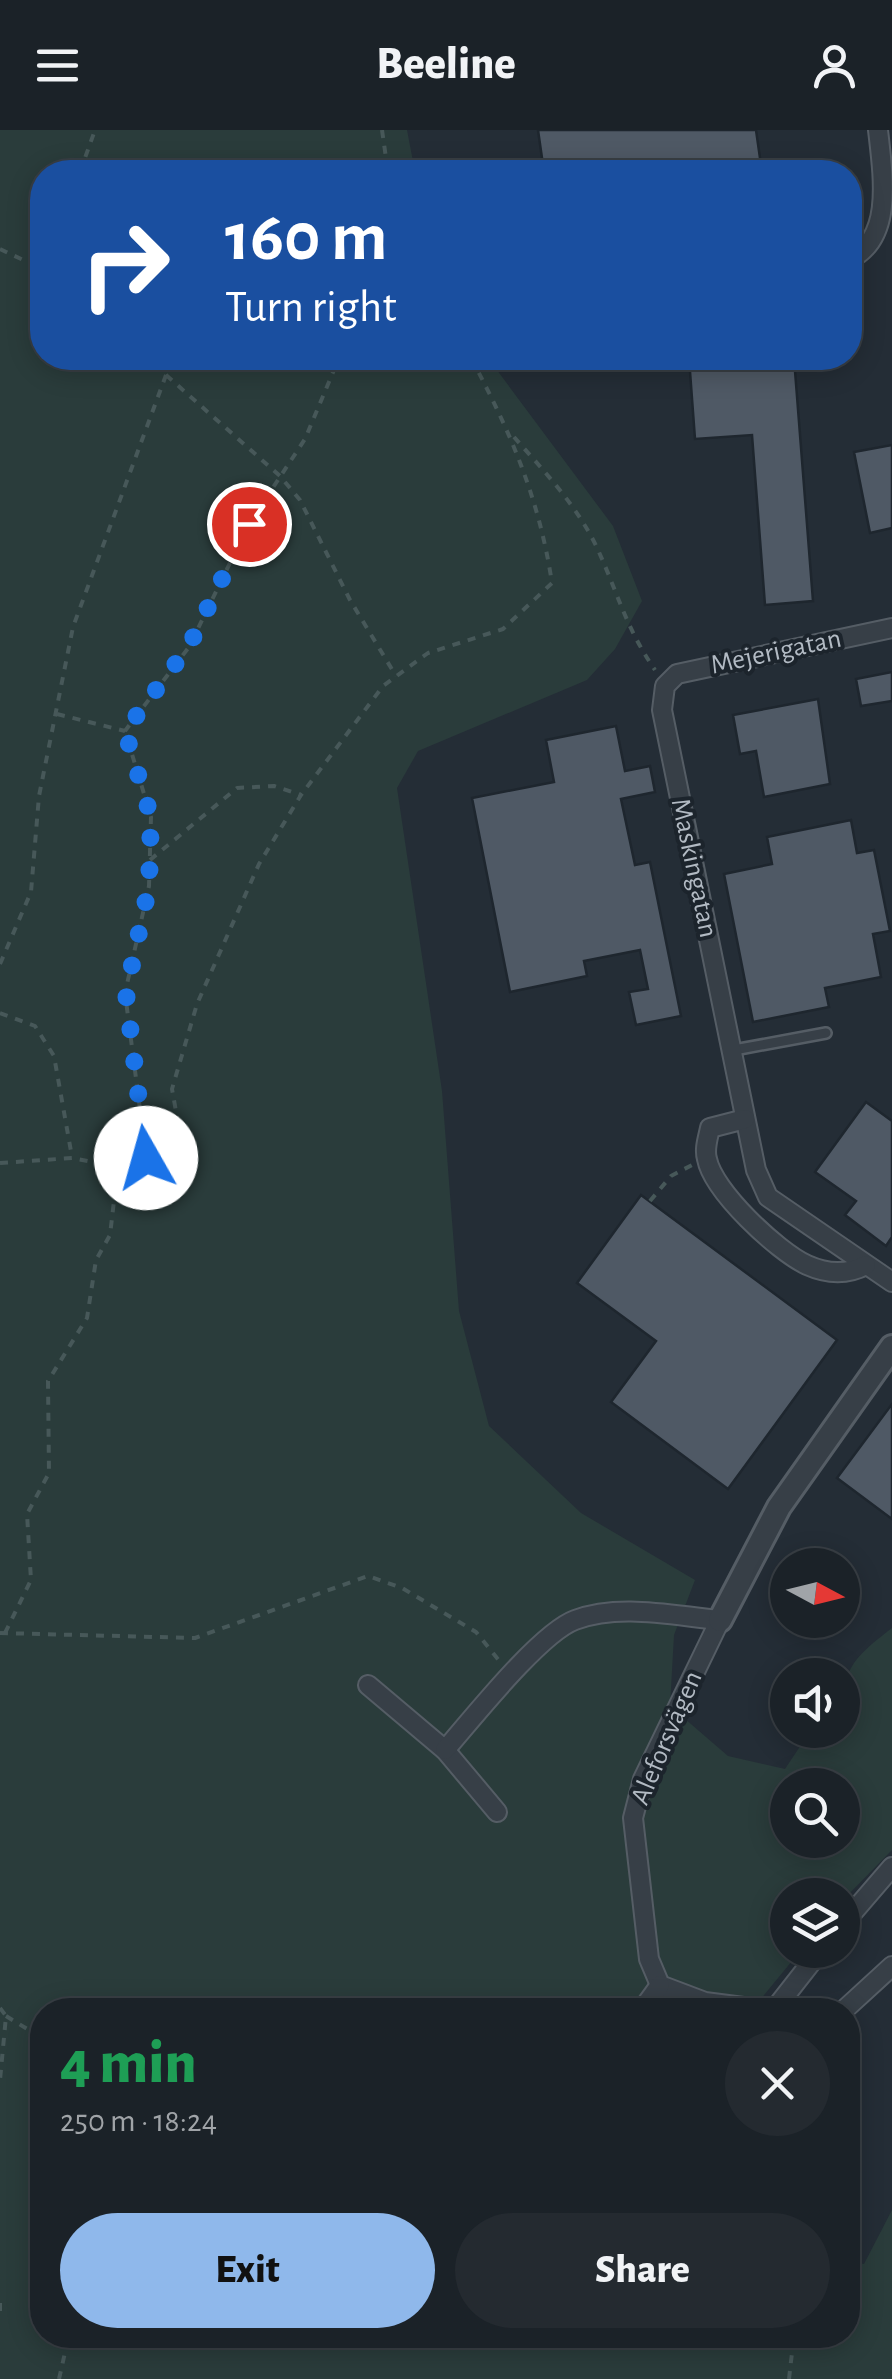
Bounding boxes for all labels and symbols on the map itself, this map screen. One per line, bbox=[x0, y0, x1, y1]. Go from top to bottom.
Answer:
pin bbox=[207, 482, 292, 567]
street label: Mejerigatan bbox=[708, 624, 844, 680]
street label: Maskingatan bbox=[666, 796, 722, 940]
position arrow bbox=[94, 1106, 198, 1210]
north arrow bbox=[770, 1548, 860, 1638]
street label: Aleforsvägen bbox=[626, 1667, 708, 1809]

